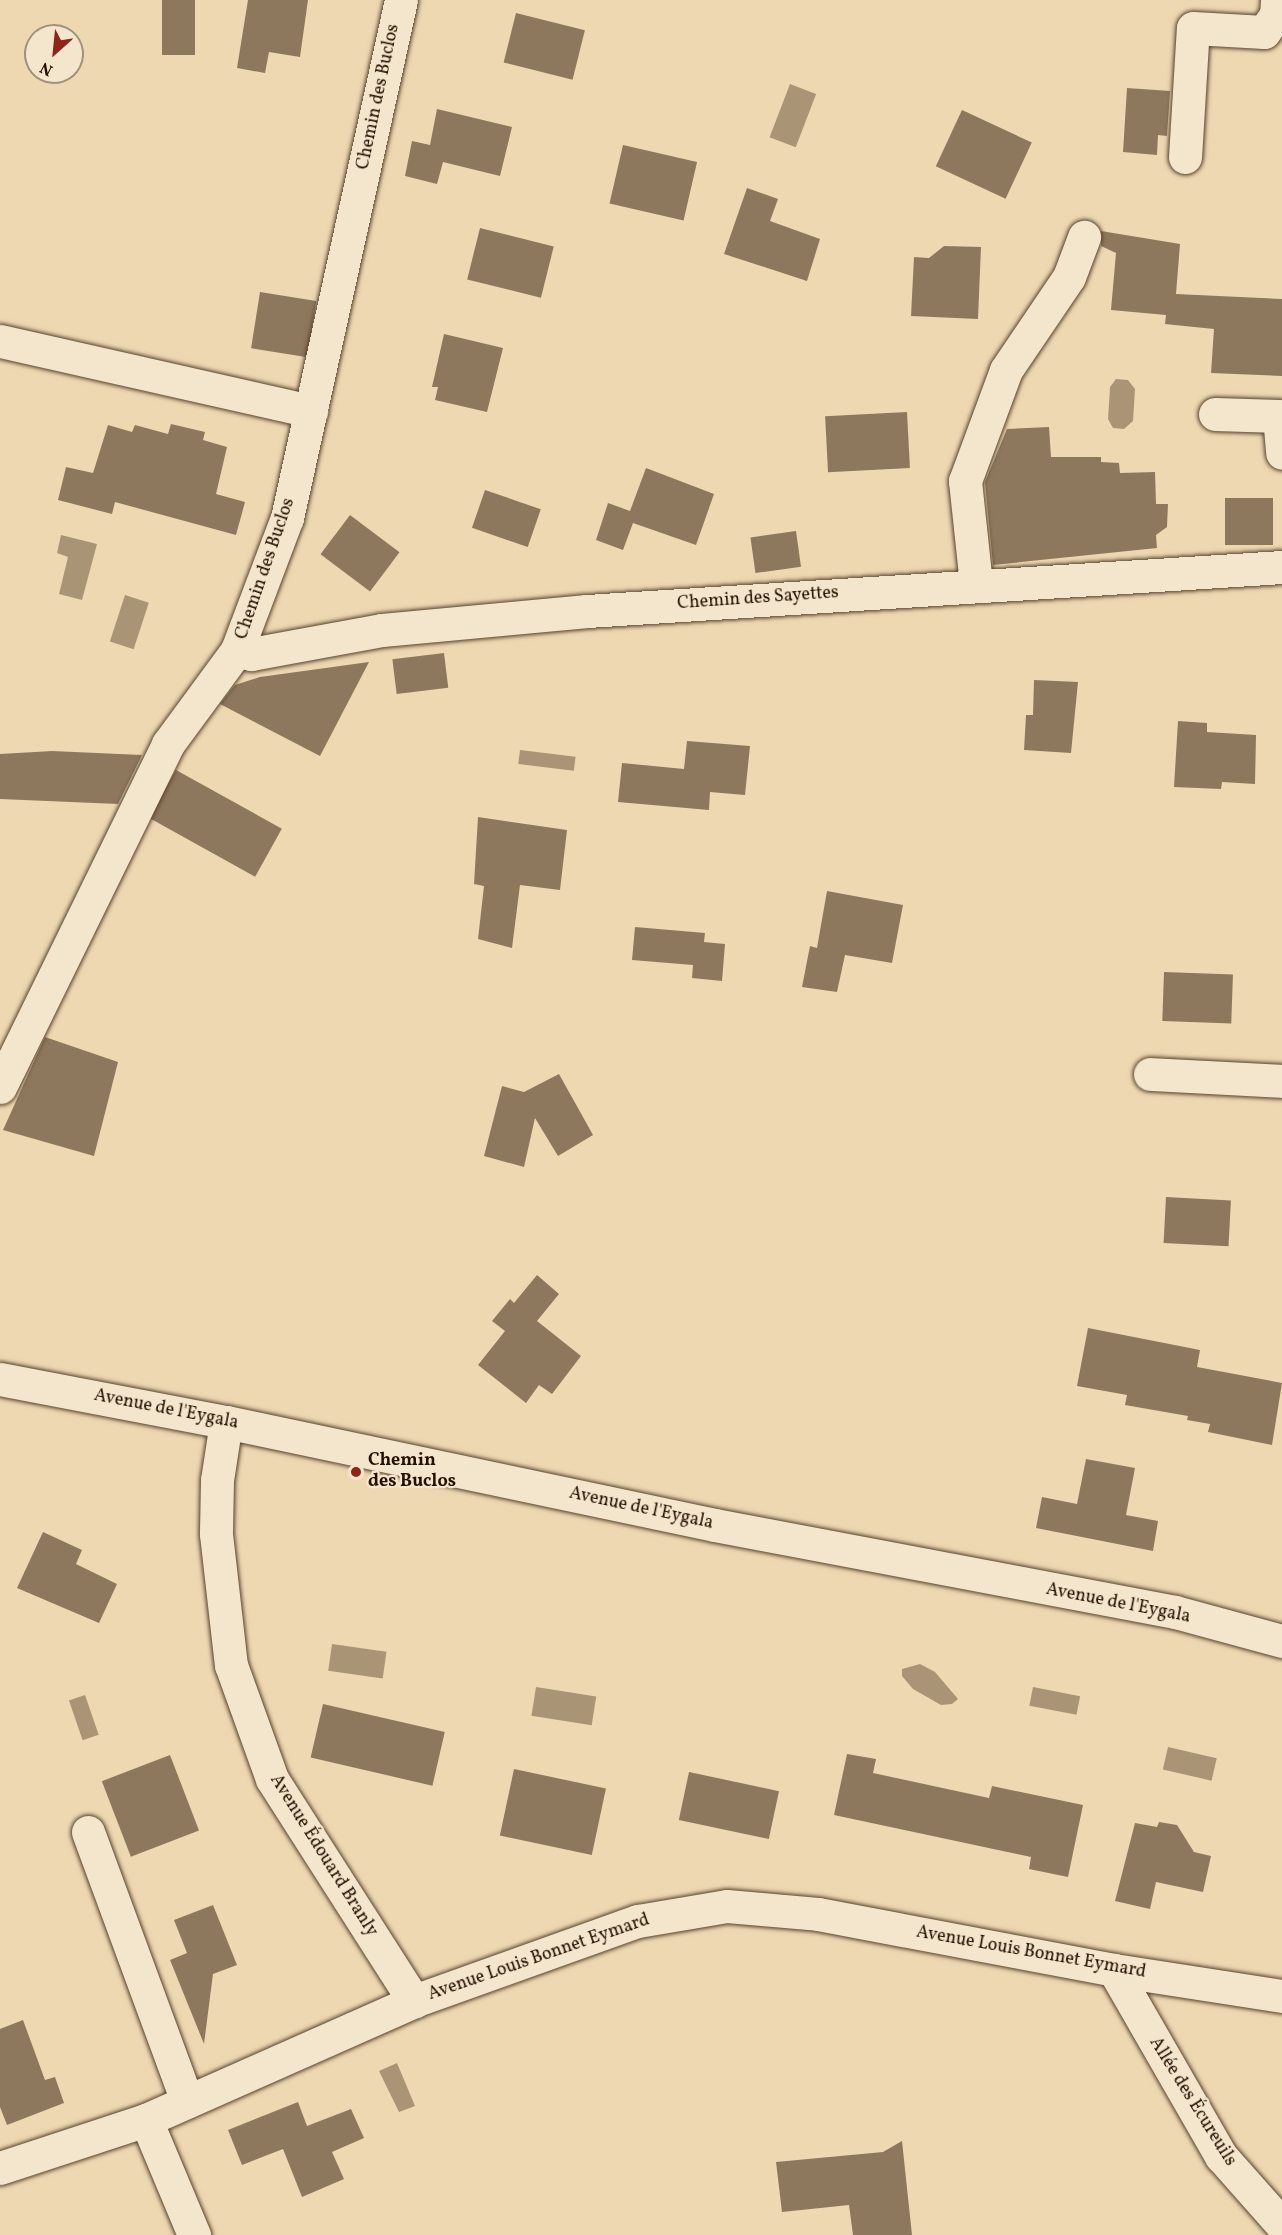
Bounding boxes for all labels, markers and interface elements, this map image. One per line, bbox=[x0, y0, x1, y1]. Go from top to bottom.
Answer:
street label: Chemin des Buclos bbox=[353, 22, 405, 172]
north arrow bbox=[24, 24, 84, 84]
text: N bbox=[37, 56, 57, 81]
street label: Chemin des Buclos bbox=[232, 495, 300, 643]
street label: Chemin des Sayettes bbox=[677, 583, 839, 615]
street label: Avenue de l'Eygala bbox=[92, 1385, 240, 1435]
place label: Chemin des Buclos bbox=[368, 1451, 456, 1494]
marker: Chemin des Buclos bbox=[349, 1465, 363, 1479]
street label: Avenue de l'Eygala bbox=[567, 1483, 715, 1535]
street label: Avenue de l'Eygala bbox=[1044, 1579, 1192, 1629]
street label: Avenue Édouard Branly bbox=[264, 1771, 382, 1941]
street label: Avenue Louis Bonnet Eymard bbox=[425, 1910, 653, 2006]
street label: Avenue Louis Bonnet Eymard bbox=[914, 1922, 1148, 1984]
street label: Allée des Écureuils bbox=[1144, 2034, 1240, 2170]

